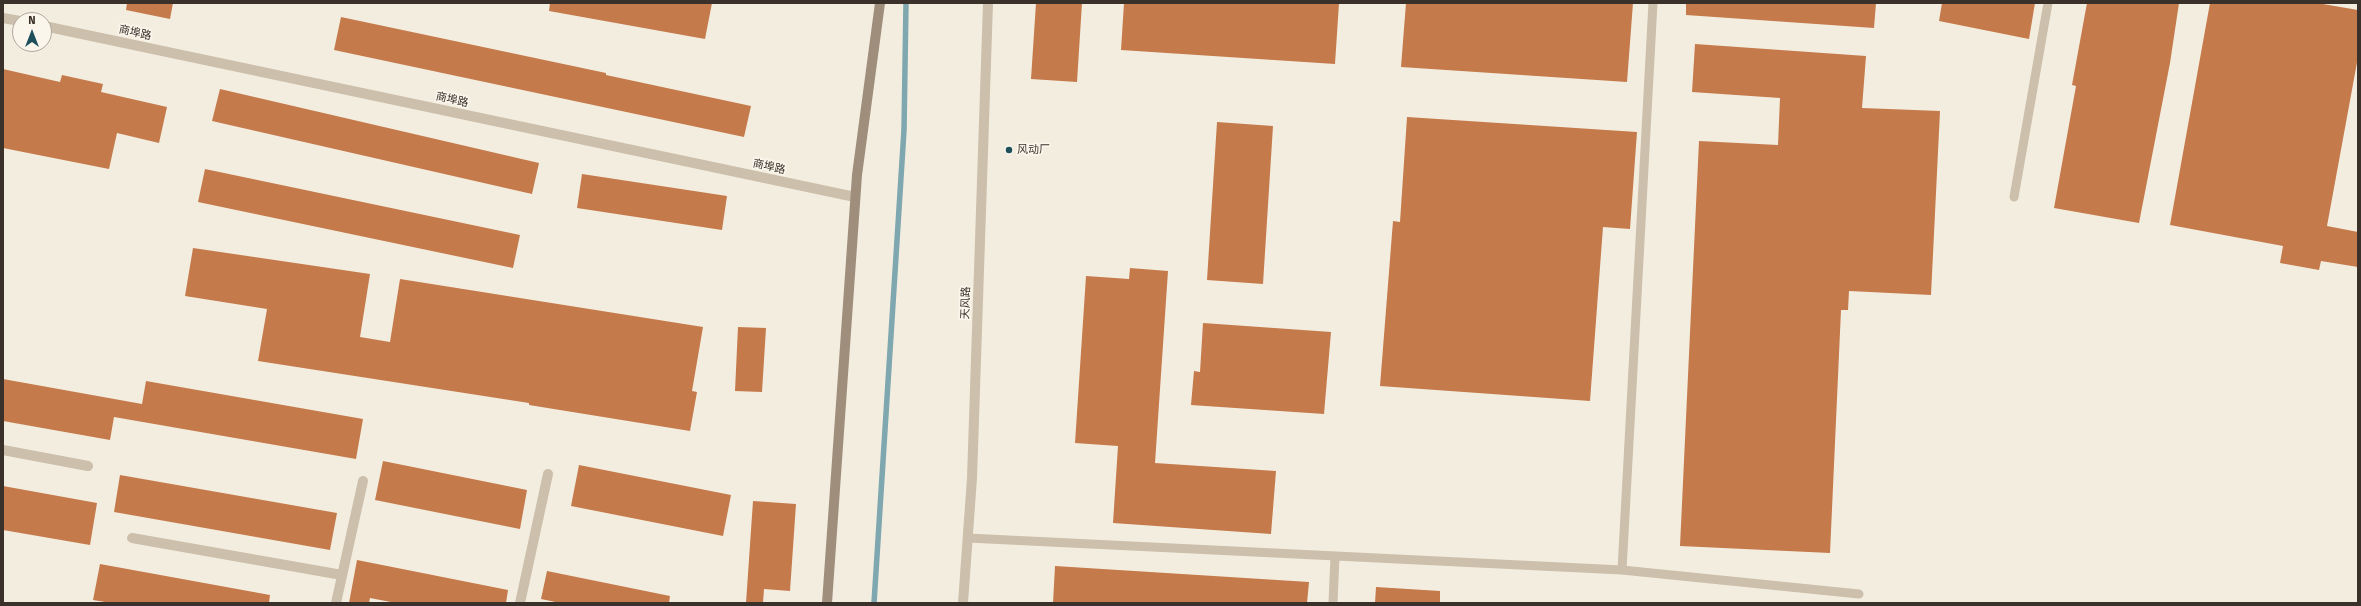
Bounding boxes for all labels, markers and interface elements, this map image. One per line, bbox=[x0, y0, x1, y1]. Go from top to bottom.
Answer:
north arrow bbox=[12, 12, 52, 52]
text: N bbox=[28, 14, 36, 27]
street label: 商埠路 bbox=[117, 23, 153, 43]
street label: 商埠路 bbox=[434, 90, 470, 110]
place label: 风动厂 bbox=[1017, 143, 1050, 157]
marker: 风动厂 bbox=[1004, 145, 1014, 155]
street label: 商埠路 bbox=[751, 157, 787, 177]
street label: 天风路 bbox=[959, 286, 973, 320]

